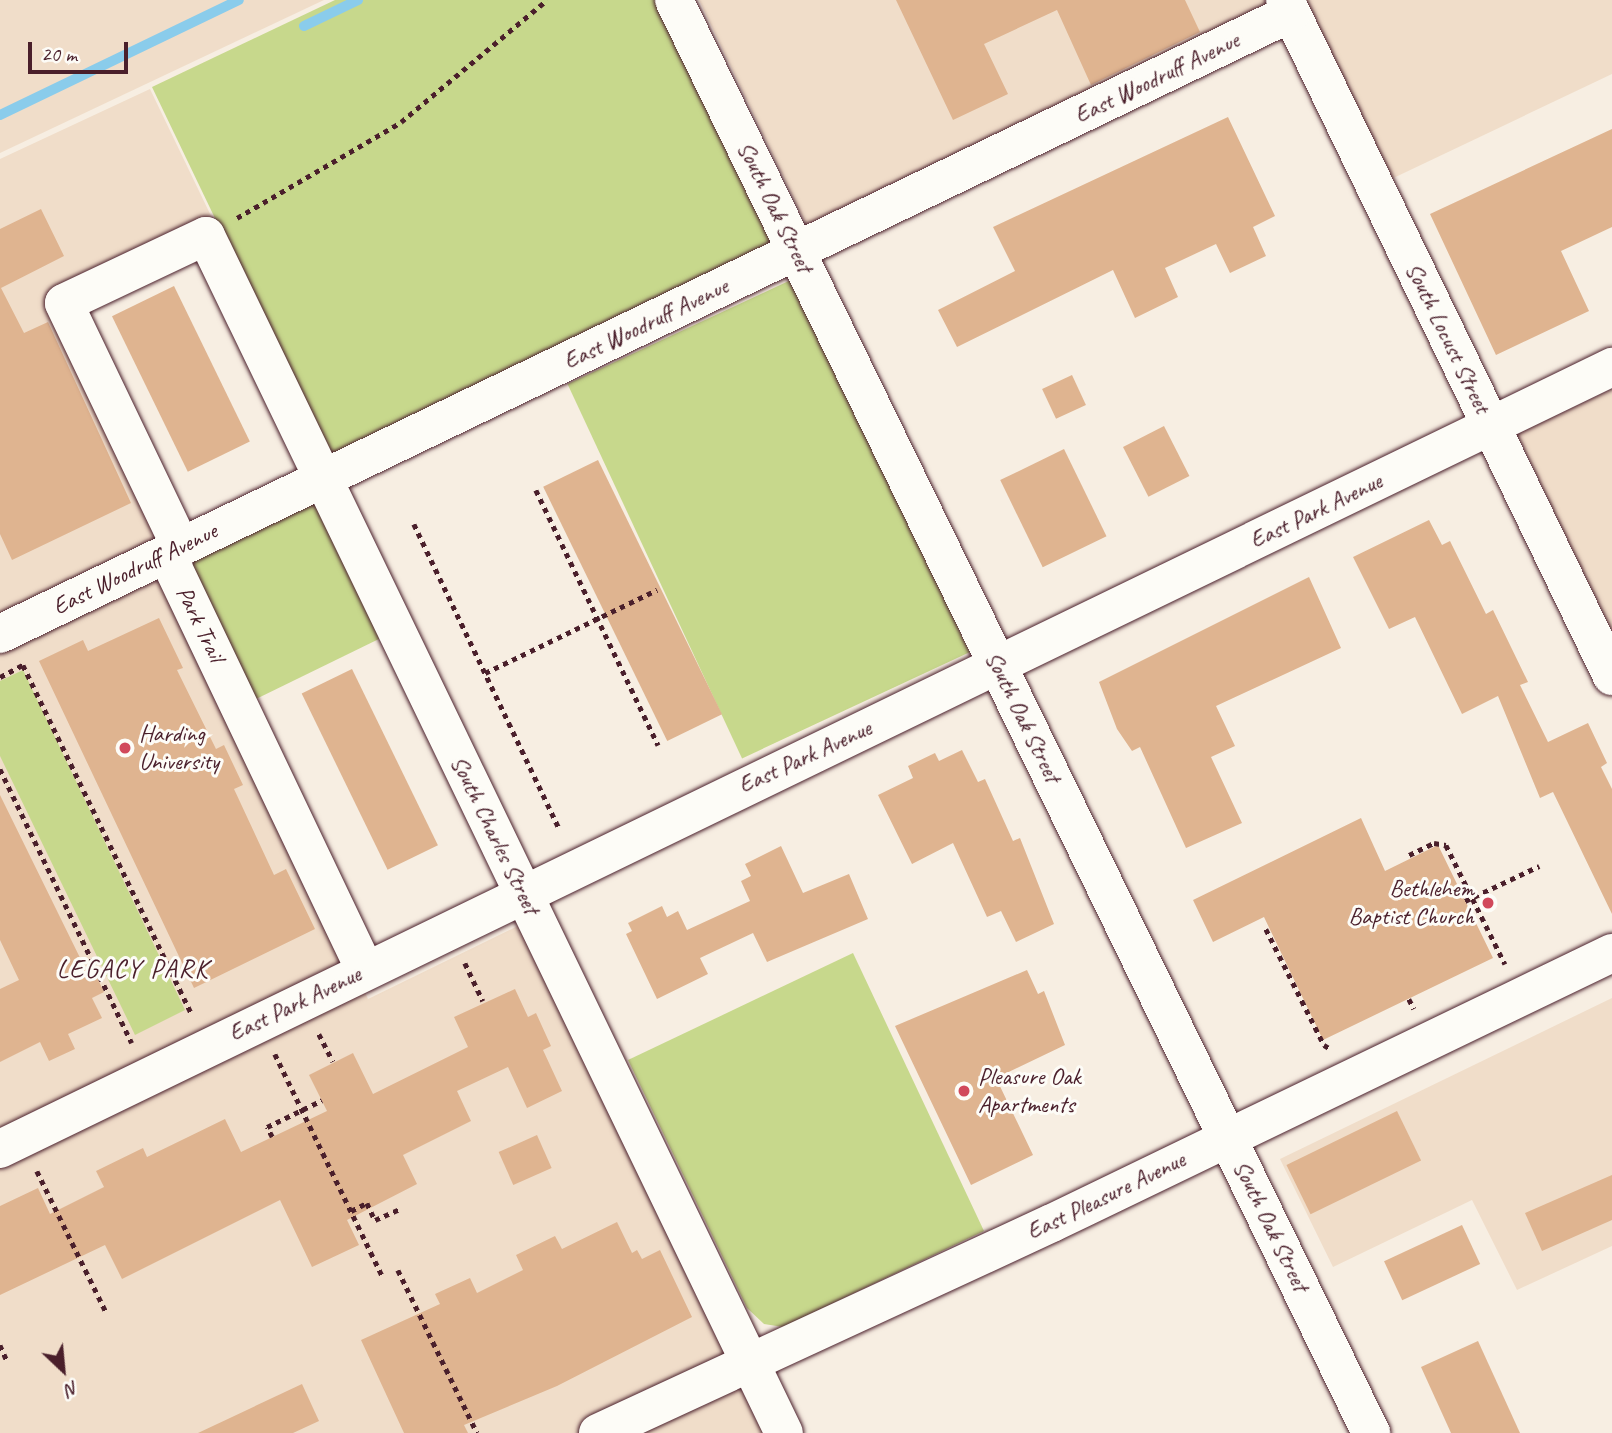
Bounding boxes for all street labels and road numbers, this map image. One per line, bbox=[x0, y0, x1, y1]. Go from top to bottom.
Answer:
street label: East Woodruff Avenue bbox=[1070, 26, 1244, 130]
street label: South Oak Street bbox=[731, 137, 819, 277]
street label: South Locust Street bbox=[1399, 258, 1497, 418]
street label: East Woodruff Avenue bbox=[559, 272, 733, 376]
street label: East Park Avenue bbox=[1245, 466, 1387, 556]
street label: East Woodruff Avenue bbox=[48, 517, 222, 621]
street label: Park Trail bbox=[169, 582, 231, 666]
street label: South Oak Street bbox=[979, 647, 1067, 787]
street label: East Park Avenue bbox=[734, 713, 876, 801]
street label: South Charles Street bbox=[444, 751, 546, 919]
street label: East Park Avenue bbox=[224, 959, 366, 1049]
street label: East Pleasure Avenue bbox=[1022, 1145, 1190, 1247]
street label: South Oak Street bbox=[1227, 1156, 1315, 1296]

